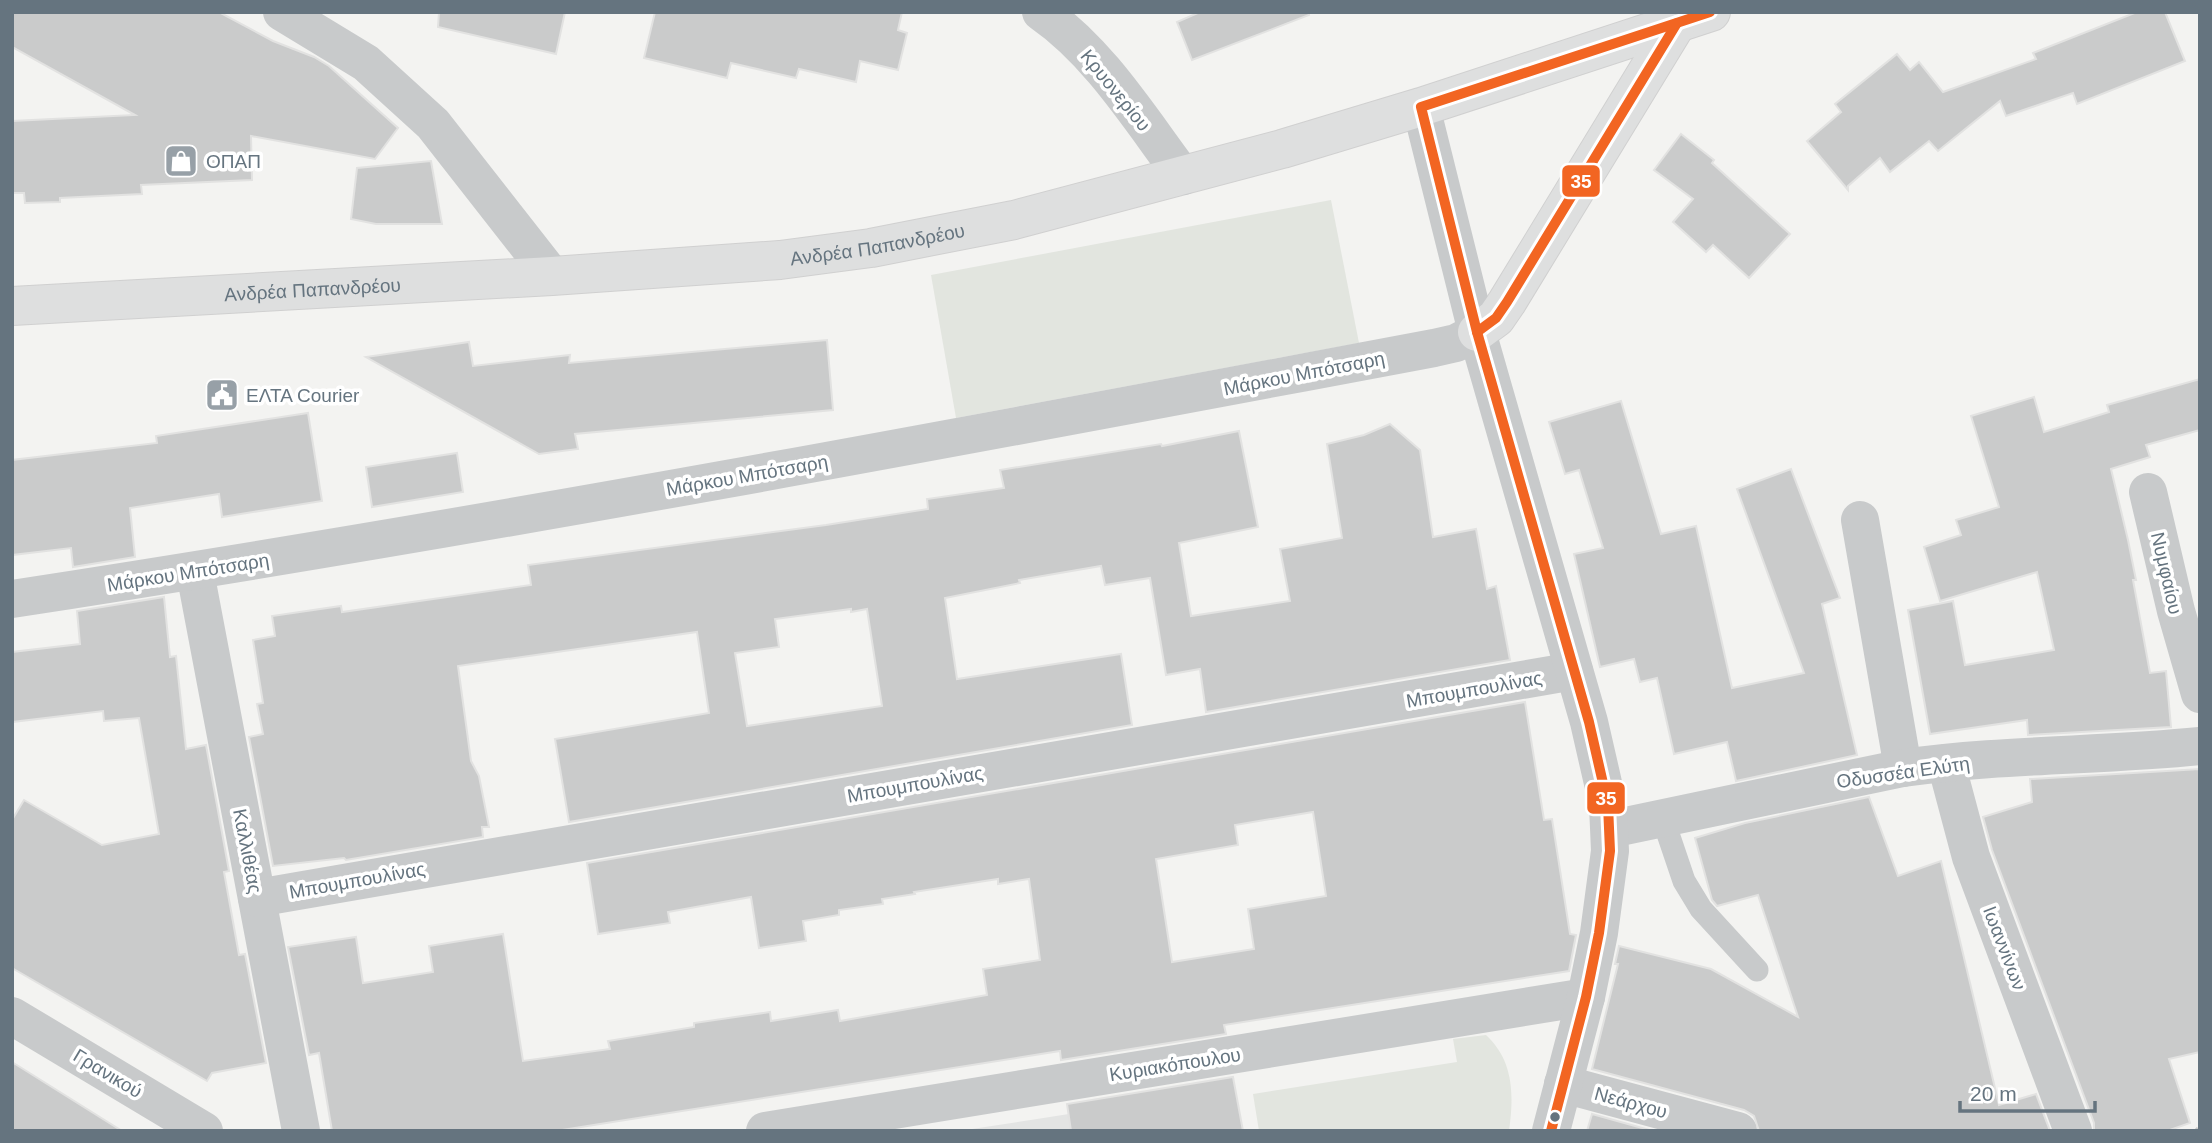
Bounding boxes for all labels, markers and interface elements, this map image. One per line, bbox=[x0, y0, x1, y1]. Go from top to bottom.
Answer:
street label: Κρυονερίου bbox=[1076, 45, 1155, 135]
shop icon: ΟΠΑΠ bbox=[162, 142, 200, 180]
place label: ΟΠΑΠ bbox=[206, 151, 261, 172]
line badge: 35 bbox=[1561, 164, 1601, 198]
text: 35 bbox=[1570, 171, 1592, 192]
street label: Ανδρέα Παπανδρέου bbox=[789, 220, 967, 270]
street label: Ανδρέα Παπανδρέου bbox=[224, 274, 401, 305]
street label: Μάρκου Μπότσαρη bbox=[1222, 348, 1386, 399]
public building icon: ΕΛΤΑ Courier bbox=[203, 376, 241, 414]
place label: ΕΛΤΑ Courier bbox=[246, 385, 360, 406]
street label: Μάρκου Μπότσαρη bbox=[665, 451, 830, 500]
street label: Νυμφαίου bbox=[2147, 530, 2186, 616]
street label: Μάρκου Μπότσαρη bbox=[106, 549, 271, 596]
street label: Μπουμπουλίνας bbox=[1404, 667, 1544, 712]
street label: Οδυσσέα Ελύτη bbox=[1835, 753, 1971, 792]
street label: Μπουμπουλίνας bbox=[845, 762, 985, 807]
line badge: 35 bbox=[1586, 781, 1626, 815]
text: 35 bbox=[1595, 788, 1617, 809]
street label: Καλλιθέας bbox=[229, 807, 266, 895]
street label: Μπουμπουλίνας bbox=[287, 858, 427, 903]
street label: Ιωαννίνων bbox=[1979, 903, 2030, 993]
street label: Κυριακόπουλου bbox=[1108, 1044, 1242, 1085]
street label: Γρανικού bbox=[70, 1045, 146, 1102]
scale bar bbox=[1960, 1070, 2095, 1114]
text: 20 m bbox=[1970, 1082, 2017, 1105]
street label: Νεάρχου bbox=[1592, 1083, 1670, 1122]
unlabelled marker bbox=[1548, 1110, 1562, 1124]

